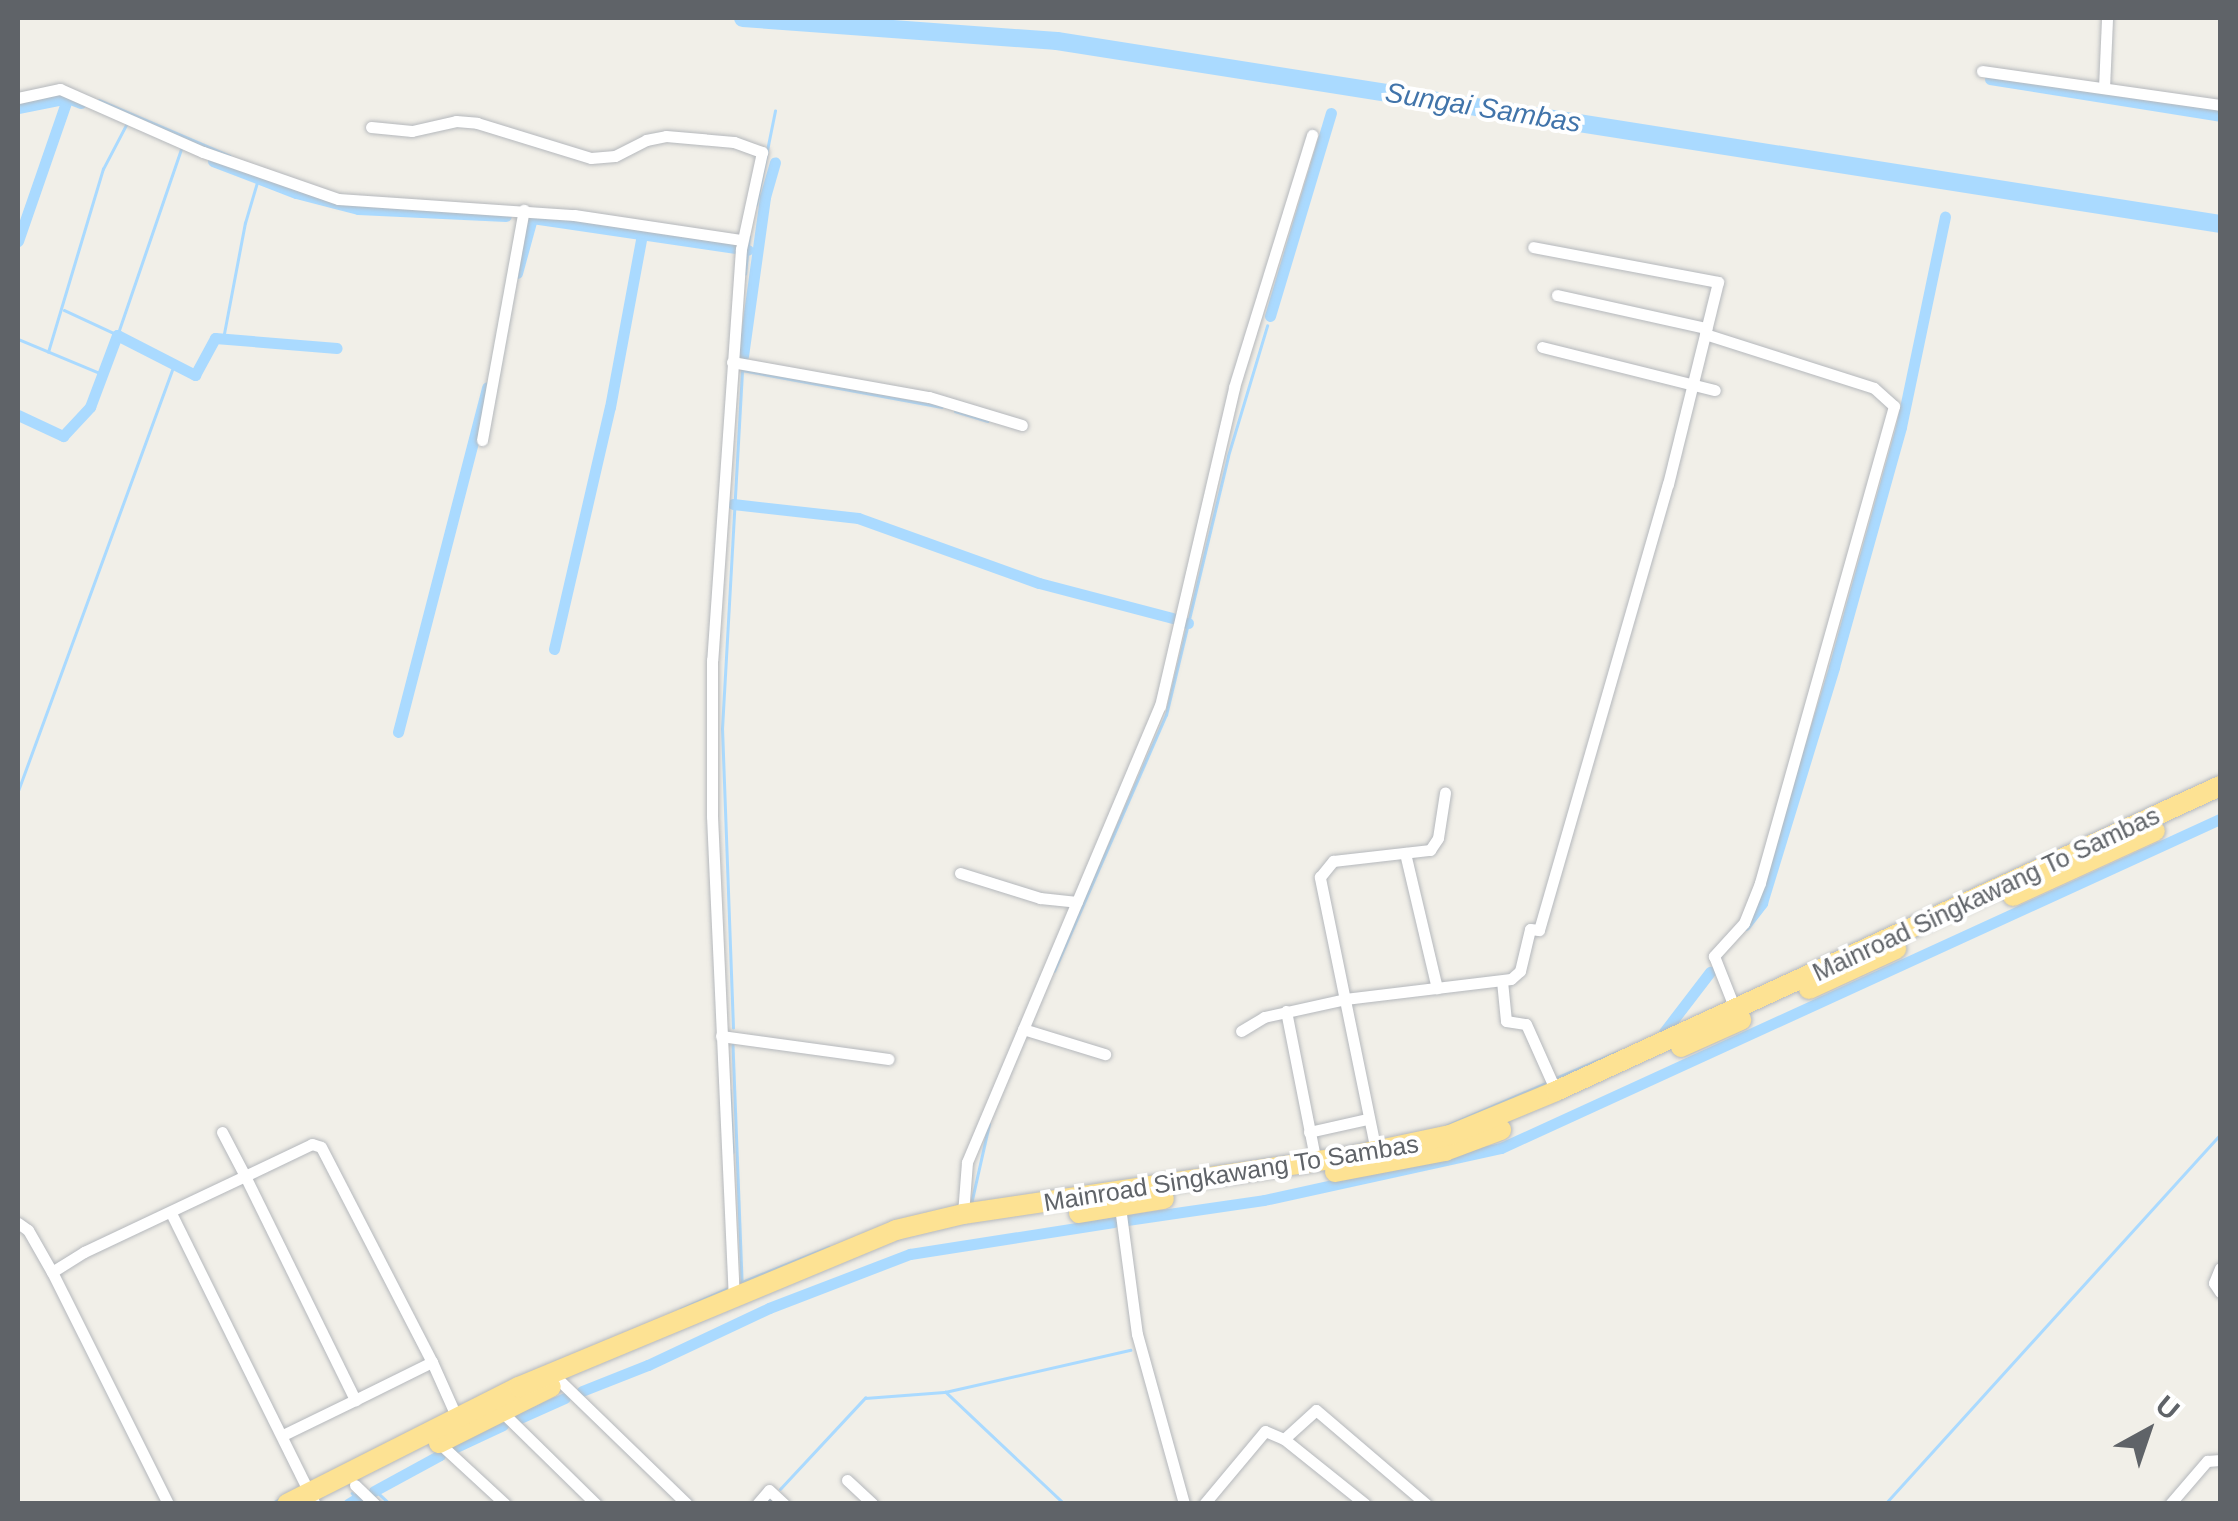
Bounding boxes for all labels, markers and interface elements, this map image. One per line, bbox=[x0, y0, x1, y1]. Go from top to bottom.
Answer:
water label: Sungai Sambas bbox=[1383, 76, 1583, 140]
street label: Mainroad Singkawang To Sambas bbox=[1808, 800, 2164, 988]
street label: Mainroad Singkawang To Sambas bbox=[1041, 1129, 1421, 1217]
north arrow bbox=[2098, 1381, 2198, 1481]
text: U bbox=[2150, 1389, 2185, 1426]

